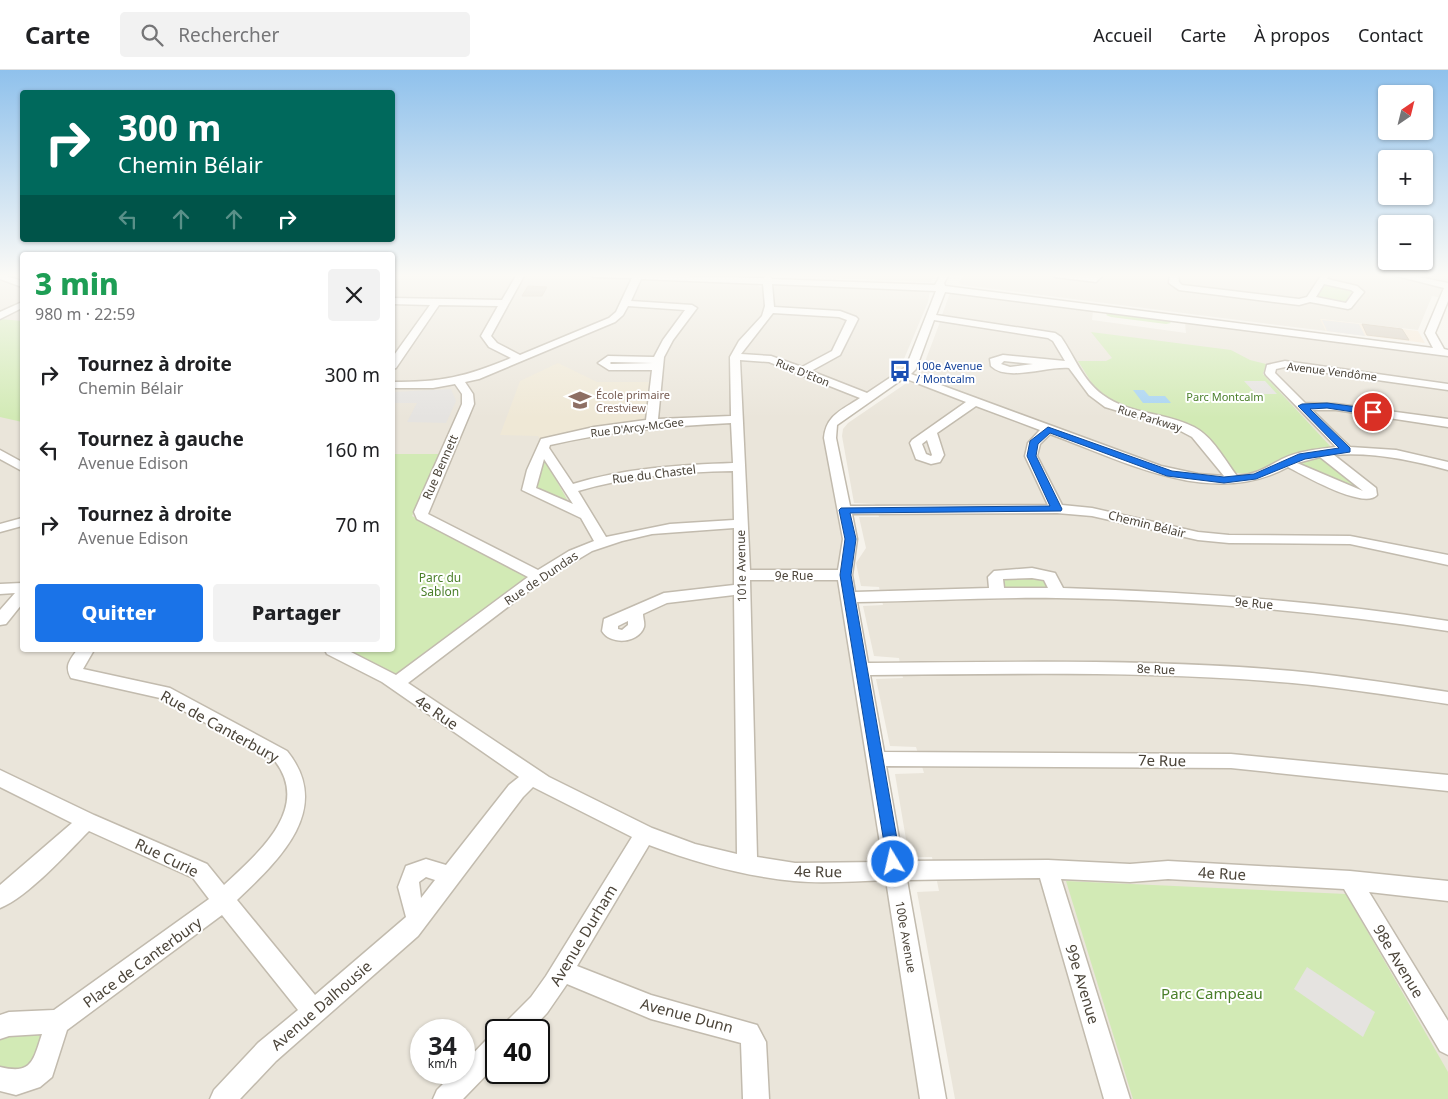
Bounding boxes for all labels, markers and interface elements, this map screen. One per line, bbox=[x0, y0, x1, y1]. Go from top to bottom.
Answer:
search box bbox=[120, 12, 470, 57]
text: Carte bbox=[25, 18, 90, 51]
icon: search bbox=[138, 21, 166, 49]
text: Rechercher bbox=[178, 22, 279, 48]
text: Accueil bbox=[1093, 23, 1153, 47]
text: Carte bbox=[1181, 23, 1226, 47]
text: À propos bbox=[1254, 23, 1330, 47]
text: Contact bbox=[1358, 23, 1423, 47]
north arrow bbox=[1378, 85, 1432, 140]
map controls bbox=[1378, 85, 1433, 270]
text: 300 m bbox=[118, 104, 221, 151]
icon: right bbox=[35, 110, 100, 175]
text: Chemin Bélair bbox=[118, 149, 263, 179]
button: + bbox=[1378, 150, 1433, 205]
icon: left bbox=[114, 205, 142, 233]
icon: ahead bbox=[167, 205, 195, 233]
icon: ahead bbox=[220, 205, 248, 233]
icon: right bbox=[273, 205, 301, 233]
button: − bbox=[1378, 215, 1433, 270]
text: 3 min bbox=[35, 263, 119, 304]
button: close bbox=[328, 269, 380, 321]
text: 980 m · 22:59 bbox=[35, 303, 135, 325]
text: Tournez à droite bbox=[78, 351, 232, 377]
street label: Rue D'Eton bbox=[774, 354, 832, 390]
bus stop icon: 100e Avenue / Montcalm bbox=[887, 358, 913, 384]
place label: 100e Avenue / Montcalm bbox=[916, 358, 983, 386]
street label: Avenue Vendôme bbox=[1286, 358, 1378, 384]
icon: right bbox=[35, 361, 63, 389]
text: 300 m bbox=[325, 362, 380, 388]
text: Chemin Bélair bbox=[78, 377, 183, 399]
school or university icon: École primaire Crestview bbox=[567, 387, 593, 413]
place label: École primaire Crestview bbox=[596, 387, 670, 415]
park label: Parc Montcalm bbox=[1186, 389, 1264, 404]
pin bbox=[1352, 391, 1394, 433]
icon: arrive bbox=[1359, 398, 1387, 426]
street label: Rue Parkway bbox=[1116, 401, 1184, 435]
street label: Rue D'Arcy-McGee bbox=[589, 414, 685, 440]
text: Tournez à gauche bbox=[78, 426, 244, 452]
street label: Rue Bennett bbox=[418, 431, 462, 502]
icon: left bbox=[35, 436, 63, 464]
text: 160 m bbox=[325, 437, 380, 463]
text: Avenue Edison bbox=[78, 452, 188, 474]
street label: Rue du Chastel bbox=[611, 460, 697, 488]
text: Tournez à droite bbox=[78, 501, 232, 527]
street label: Chemin Bélair bbox=[1107, 506, 1187, 542]
icon: right bbox=[35, 511, 63, 539]
text: 70 m bbox=[336, 512, 380, 538]
text: Avenue Edison bbox=[78, 527, 188, 549]
street label: 101e Avenue bbox=[732, 529, 750, 602]
street label: Rue de Dundas bbox=[501, 547, 581, 609]
street label: 9e Rue bbox=[775, 567, 813, 584]
park label: Parc du Sablon bbox=[419, 569, 461, 600]
button: Quitter bbox=[35, 584, 203, 642]
button: Partager bbox=[213, 584, 380, 642]
street label: 9e Rue bbox=[1234, 593, 1274, 613]
street label: 8e Rue bbox=[1137, 660, 1176, 678]
street label: Rue de Canterbury bbox=[157, 685, 283, 767]
street label: 4e Rue bbox=[412, 690, 462, 734]
street label: 7e Rue bbox=[1138, 750, 1186, 770]
street label: Rue Curie bbox=[132, 833, 202, 881]
position arrow bbox=[866, 835, 918, 887]
street label: 4e Rue bbox=[794, 861, 842, 881]
street label: 4e Rue bbox=[1198, 862, 1246, 884]
street label: Avenue Durham bbox=[545, 881, 621, 989]
street label: 100e Avenue bbox=[891, 900, 921, 974]
street label: Place de Canterbury bbox=[79, 912, 206, 1012]
street label: 98e Avenue bbox=[1369, 921, 1429, 1001]
street label: 99e Avenue bbox=[1061, 942, 1105, 1026]
street label: Avenue Dalhousie bbox=[267, 956, 375, 1054]
park label: Parc Campeau bbox=[1161, 983, 1263, 1003]
street label: Avenue Dunn bbox=[638, 993, 736, 1037]
speed limit sign: 40 bbox=[485, 1019, 550, 1084]
text: 34 bbox=[428, 1028, 457, 1062]
text: km/h bbox=[428, 1055, 457, 1072]

